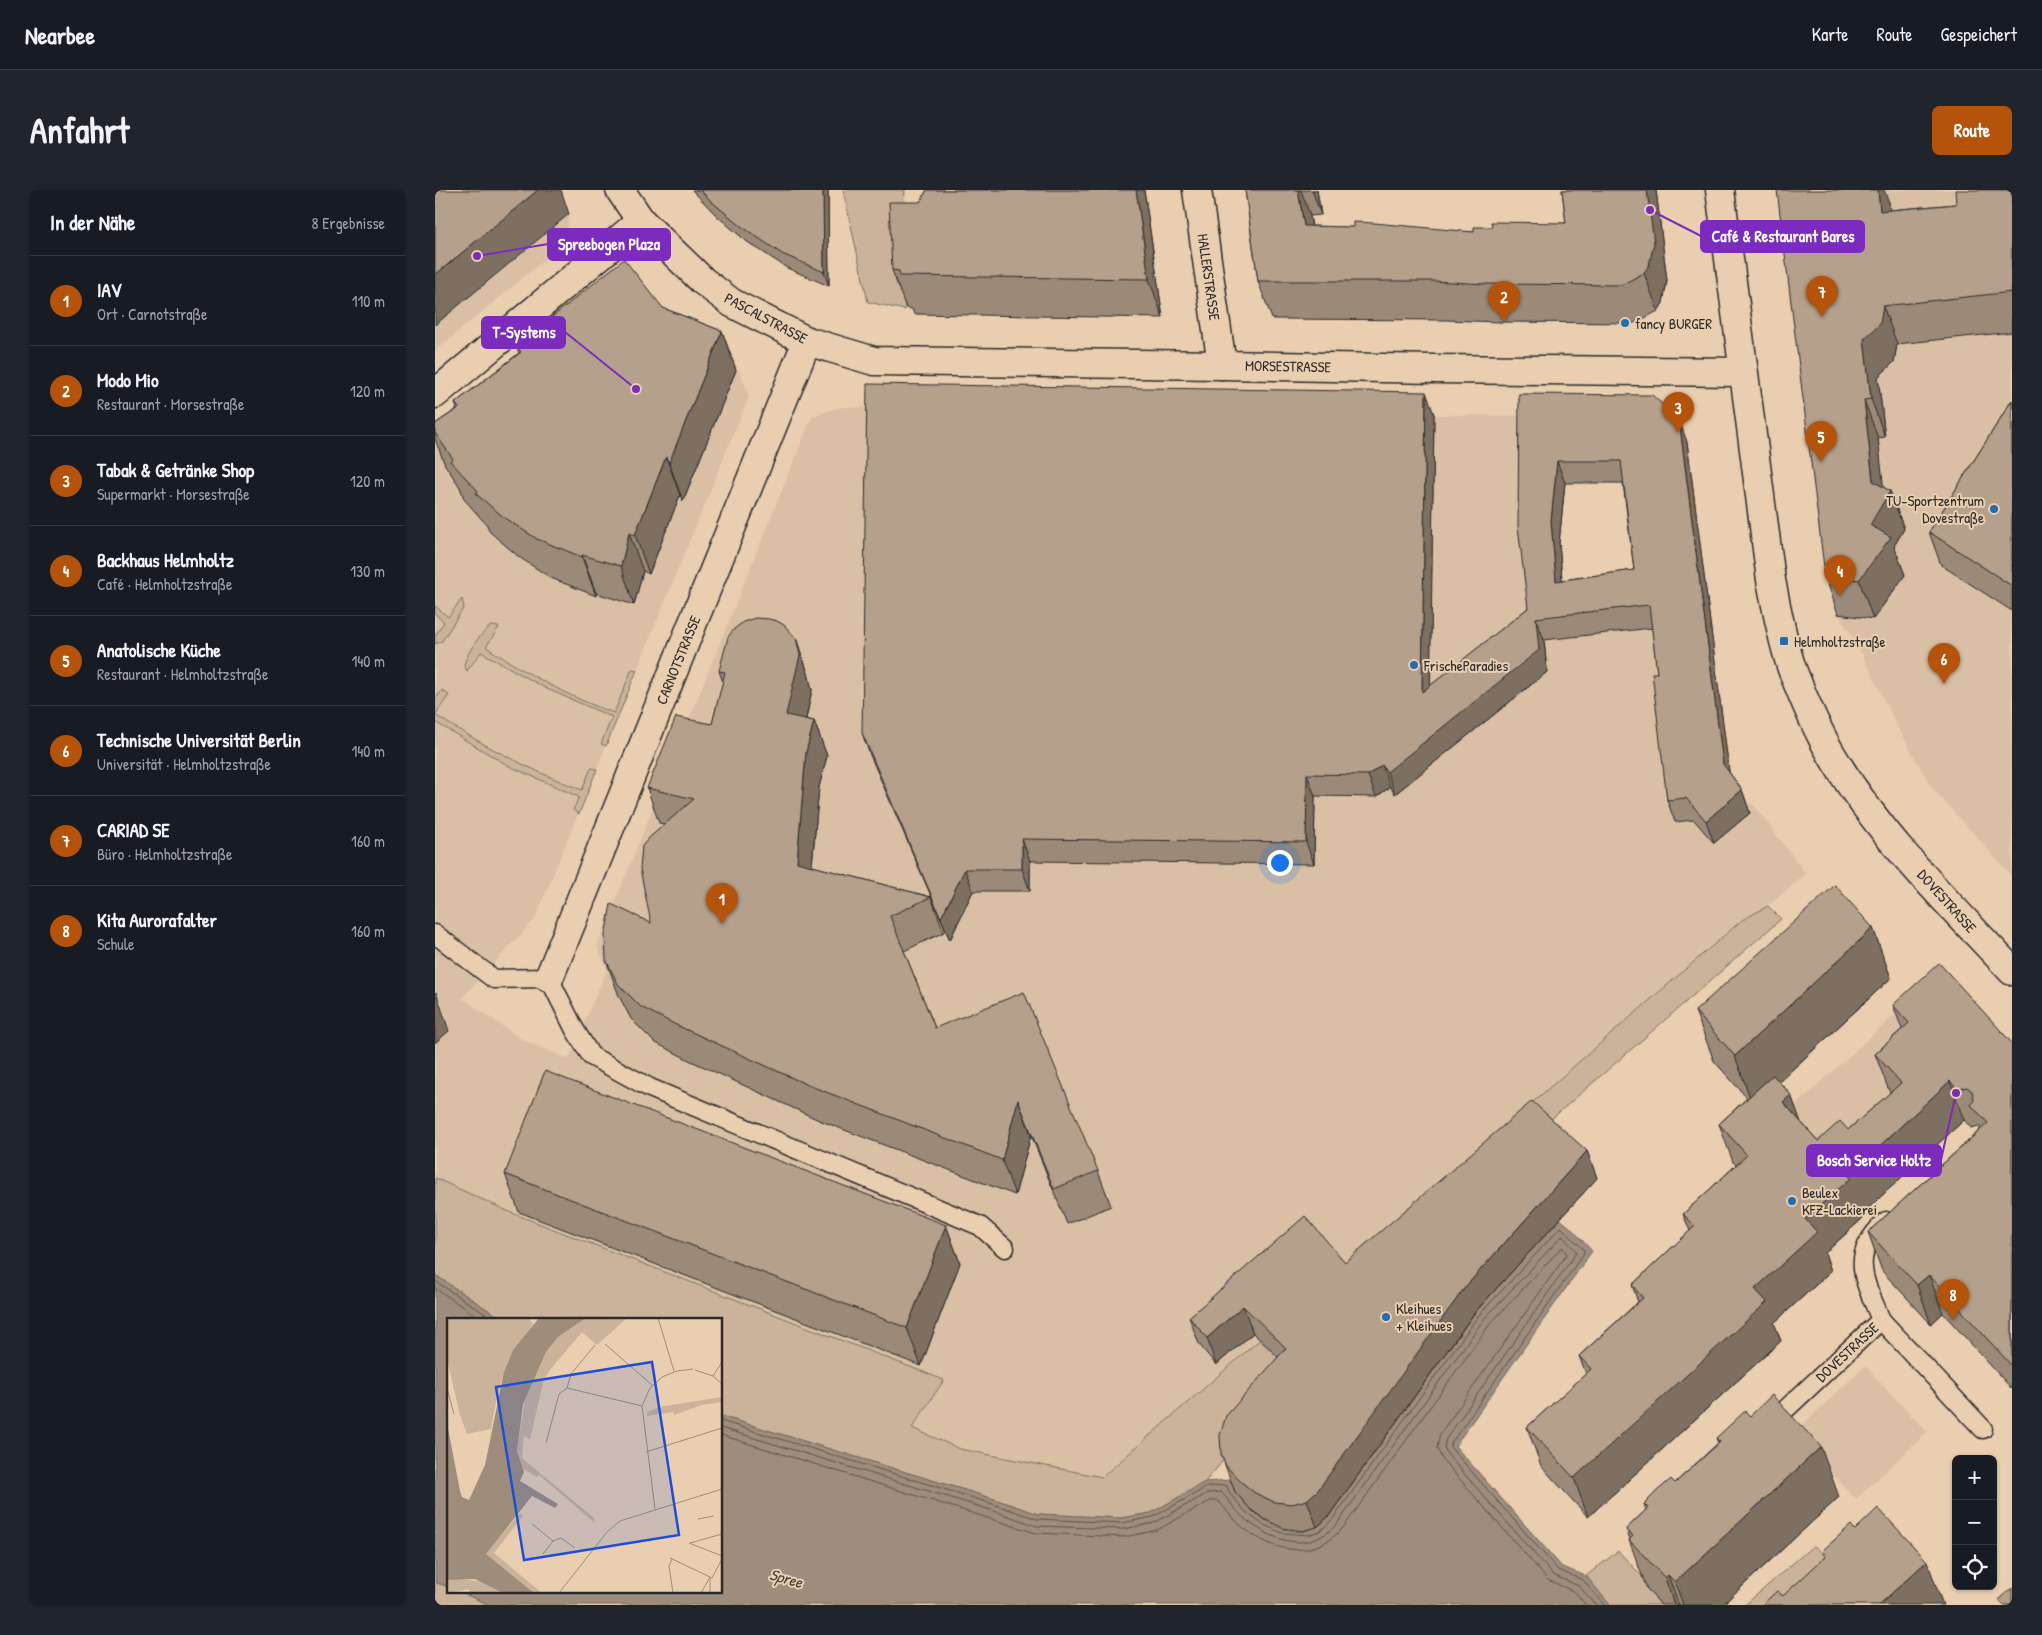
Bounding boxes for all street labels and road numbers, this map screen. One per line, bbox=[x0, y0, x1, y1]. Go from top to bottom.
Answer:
street label: HALLERSTRASSE bbox=[1193, 232, 1226, 322]
street label: PASCALSTRASSE bbox=[721, 287, 811, 349]
street label: MORSESTRASSE bbox=[1245, 355, 1332, 377]
street label: CARNOTSTRASSE bbox=[651, 612, 706, 708]
street label: DOVESTRASSE bbox=[1913, 865, 1981, 938]
street label: DOVESTRASSE bbox=[1811, 1317, 1883, 1387]

